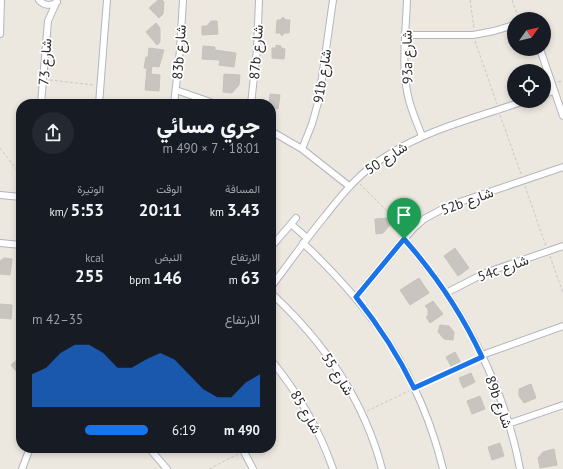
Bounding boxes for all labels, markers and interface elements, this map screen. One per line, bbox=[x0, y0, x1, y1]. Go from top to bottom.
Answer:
north arrow bbox=[507, 12, 551, 56]
map controls bbox=[507, 12, 551, 108]
street label: 83b شارع bbox=[168, 24, 192, 80]
street label: 87b شارع bbox=[245, 24, 269, 80]
street label: 93a شارع bbox=[398, 30, 418, 84]
street label: شارع 73 bbox=[34, 38, 58, 86]
street label: 91b شارع bbox=[309, 48, 337, 105]
button: locate bbox=[507, 64, 551, 108]
text: جري مسائي bbox=[156, 111, 260, 139]
button: share bbox=[32, 112, 74, 154]
street label: شارع 50 bbox=[361, 138, 412, 180]
text: 18:01 · 7 × 490 m bbox=[162, 140, 260, 157]
text: الوتيرة bbox=[77, 182, 104, 196]
text: الوقت bbox=[156, 182, 182, 196]
text: المسافة bbox=[225, 182, 260, 196]
street label: 52b شارع bbox=[438, 183, 496, 221]
pin bbox=[387, 198, 421, 239]
text: 5:53 bbox=[71, 199, 104, 221]
text: 20:11 bbox=[139, 199, 182, 221]
text: 3.43 bbox=[227, 199, 260, 221]
icon: arrive bbox=[393, 204, 415, 226]
text: /km bbox=[49, 205, 71, 219]
text: km bbox=[210, 205, 227, 219]
text: النبض bbox=[155, 250, 182, 264]
text: الارتفاع bbox=[230, 250, 260, 264]
street label: 54c شارع bbox=[475, 250, 532, 287]
text: kcal bbox=[85, 251, 104, 265]
text: 255 bbox=[75, 265, 104, 287]
text: 146 bbox=[153, 267, 182, 289]
text: 63 bbox=[241, 267, 260, 289]
text: bpm bbox=[129, 273, 153, 287]
text: m bbox=[229, 273, 241, 287]
text: 35–42 m bbox=[32, 311, 83, 328]
text: الارتفاع bbox=[225, 311, 260, 328]
street label: شارع 55 bbox=[316, 349, 358, 400]
street label: 89b شارع bbox=[479, 373, 517, 431]
street label: شارع 85 bbox=[285, 387, 326, 438]
text: 6:19 bbox=[172, 422, 196, 439]
text: 490 m bbox=[224, 422, 260, 439]

